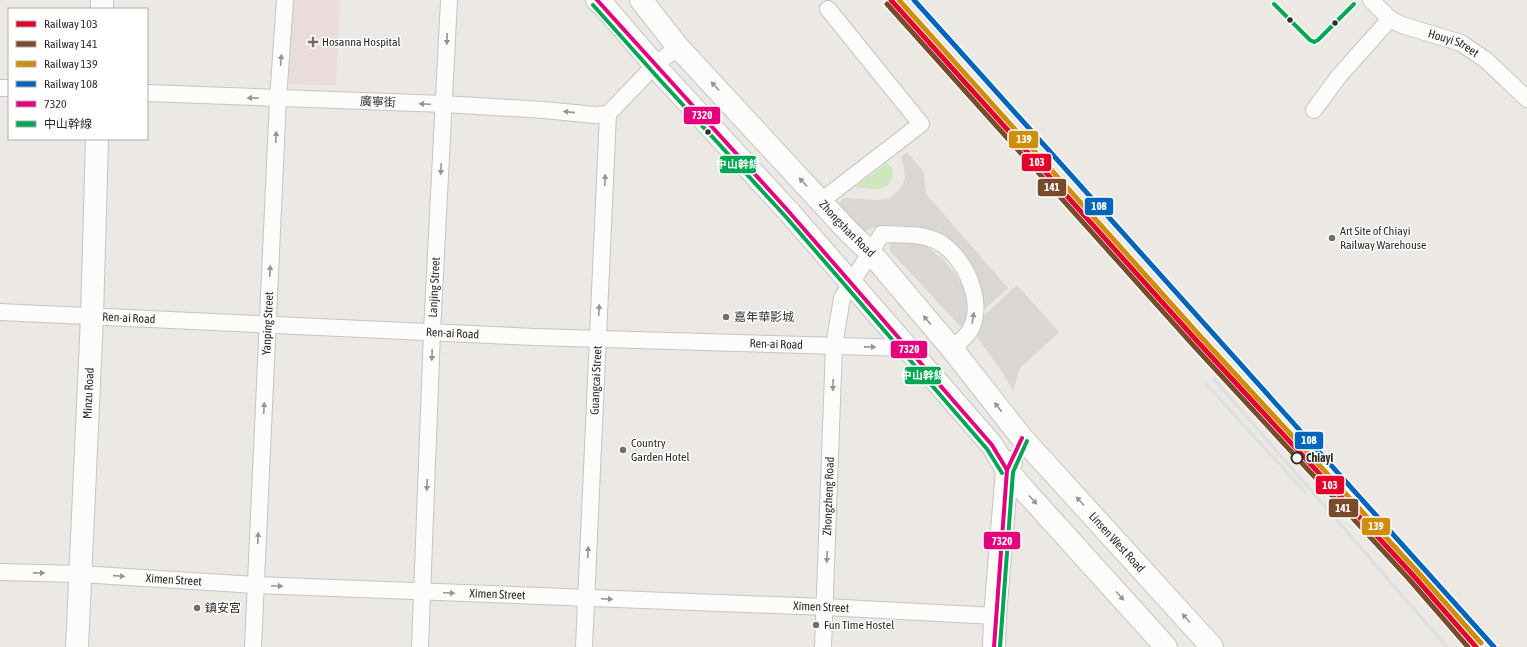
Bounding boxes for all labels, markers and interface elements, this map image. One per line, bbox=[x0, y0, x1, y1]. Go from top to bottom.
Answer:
legend bbox=[8, 8, 148, 140]
unlabelled marker bbox=[1285, 15, 1295, 25]
text: Railway 103 bbox=[44, 17, 98, 31]
unlabelled marker bbox=[1330, 18, 1340, 28]
street label: Houyi Street bbox=[1426, 26, 1482, 60]
one-way arrow bbox=[444, 33, 451, 45]
place label: Hosanna Hospital bbox=[322, 35, 402, 49]
marker: Hosanna Hospital bbox=[307, 36, 319, 48]
text: Railway 141 bbox=[44, 37, 98, 51]
one-way arrow bbox=[278, 54, 285, 66]
text: Railway 139 bbox=[44, 57, 98, 71]
text: Railway 108 bbox=[44, 77, 98, 91]
one-way arrow bbox=[711, 81, 720, 91]
street label: 廣寧街 bbox=[360, 94, 396, 110]
one-way arrow bbox=[246, 95, 259, 101]
text: 7320 bbox=[44, 97, 67, 111]
one-way arrow bbox=[419, 100, 431, 107]
line badge: 7320 bbox=[683, 106, 721, 125]
one-way arrow bbox=[563, 109, 575, 115]
text: 7320 bbox=[692, 109, 712, 121]
text: 中山幹線 bbox=[44, 117, 92, 131]
unlabelled marker bbox=[703, 127, 713, 137]
line badge: 139 bbox=[1008, 130, 1039, 149]
one-way arrow bbox=[273, 131, 280, 143]
text: 139 bbox=[1016, 133, 1032, 145]
line badge: 103 bbox=[1021, 153, 1052, 172]
line badge: 中山幹線 bbox=[719, 155, 757, 174]
text: 103 bbox=[1029, 156, 1045, 168]
text: 中山幹線 bbox=[716, 158, 760, 170]
one-way arrow bbox=[438, 163, 444, 176]
one-way arrow bbox=[602, 173, 608, 186]
one-way arrow bbox=[799, 177, 808, 187]
line badge: 141 bbox=[1037, 178, 1067, 197]
text: 141 bbox=[1044, 181, 1060, 193]
street label: Zhongshan Road bbox=[816, 197, 878, 260]
line badge: 108 bbox=[1084, 197, 1114, 216]
text: 108 bbox=[1091, 200, 1107, 212]
place label: Art Site of Chiayi Railway Warehouse bbox=[1340, 224, 1426, 252]
marker: Art Site of Chiayi Railway Warehouse bbox=[1327, 233, 1337, 243]
street label: Lanjing Street bbox=[426, 256, 443, 318]
one-way arrow bbox=[267, 264, 273, 277]
street label: Yanping Street bbox=[259, 291, 276, 355]
one-way arrow bbox=[596, 303, 602, 316]
street label: Ren-ai Road bbox=[102, 310, 156, 326]
place label: 嘉年華影城 bbox=[734, 310, 794, 324]
marker: 嘉年華影城 bbox=[721, 312, 731, 322]
one-way arrow bbox=[970, 312, 976, 324]
one-way arrow bbox=[923, 315, 932, 326]
street label: Ren-ai Road bbox=[426, 325, 479, 341]
street label: Ren-ai Road bbox=[749, 336, 803, 352]
line badge: 7320 bbox=[890, 340, 928, 359]
one-way arrow bbox=[864, 343, 876, 350]
text: 7320 bbox=[899, 343, 919, 355]
street label: Guangcai Street bbox=[587, 345, 605, 415]
one-way arrow bbox=[428, 349, 435, 361]
line badge: 中山幹線 bbox=[904, 366, 942, 385]
street label: Minzu Road bbox=[80, 367, 97, 419]
text: 中山幹線 bbox=[901, 369, 945, 381]
one-way arrow bbox=[829, 379, 836, 391]
one-way arrow bbox=[993, 401, 1002, 412]
one-way arrow bbox=[260, 402, 267, 414]
line badge: 108 bbox=[1294, 431, 1324, 450]
text: 108 bbox=[1301, 434, 1317, 446]
place label: Country Garden Hotel bbox=[631, 436, 690, 464]
marker: Country Garden Hotel bbox=[618, 445, 628, 455]
marker: Chiayi bbox=[1290, 451, 1304, 465]
place label: Chiayi bbox=[1306, 451, 1334, 465]
street label: Zhongzheng Road bbox=[820, 456, 837, 536]
line badge: 103 bbox=[1315, 475, 1345, 495]
one-way arrow bbox=[424, 479, 431, 491]
text: 103 bbox=[1322, 479, 1338, 491]
one-way arrow bbox=[1028, 494, 1037, 505]
one-way arrow bbox=[1075, 496, 1084, 507]
line badge: 141 bbox=[1328, 498, 1359, 518]
text: 141 bbox=[1335, 502, 1351, 514]
street label: Linsen West Road bbox=[1086, 509, 1148, 575]
line badge: 139 bbox=[1361, 517, 1391, 536]
text: 139 bbox=[1368, 520, 1384, 532]
line badge: 7320 bbox=[983, 531, 1021, 550]
one-way arrow bbox=[254, 532, 261, 544]
text: 7320 bbox=[992, 535, 1012, 547]
one-way arrow bbox=[585, 546, 592, 558]
one-way arrow bbox=[824, 551, 830, 564]
one-way arrow bbox=[33, 570, 46, 576]
street label: Ximen Street bbox=[145, 571, 203, 589]
one-way arrow bbox=[113, 573, 125, 580]
one-way arrow bbox=[271, 583, 283, 590]
street label: Ximen Street bbox=[469, 586, 526, 602]
one-way arrow bbox=[443, 590, 456, 596]
one-way arrow bbox=[1115, 591, 1125, 601]
one-way arrow bbox=[601, 596, 614, 602]
street label: Ximen Street bbox=[793, 599, 850, 615]
place label: 鎮安宮 bbox=[205, 601, 241, 615]
marker: 鎮安宮 bbox=[192, 603, 202, 613]
one-way arrow bbox=[1181, 613, 1191, 623]
place label: Fun Time Hostel bbox=[824, 618, 895, 632]
marker: Fun Time Hostel bbox=[811, 620, 821, 630]

